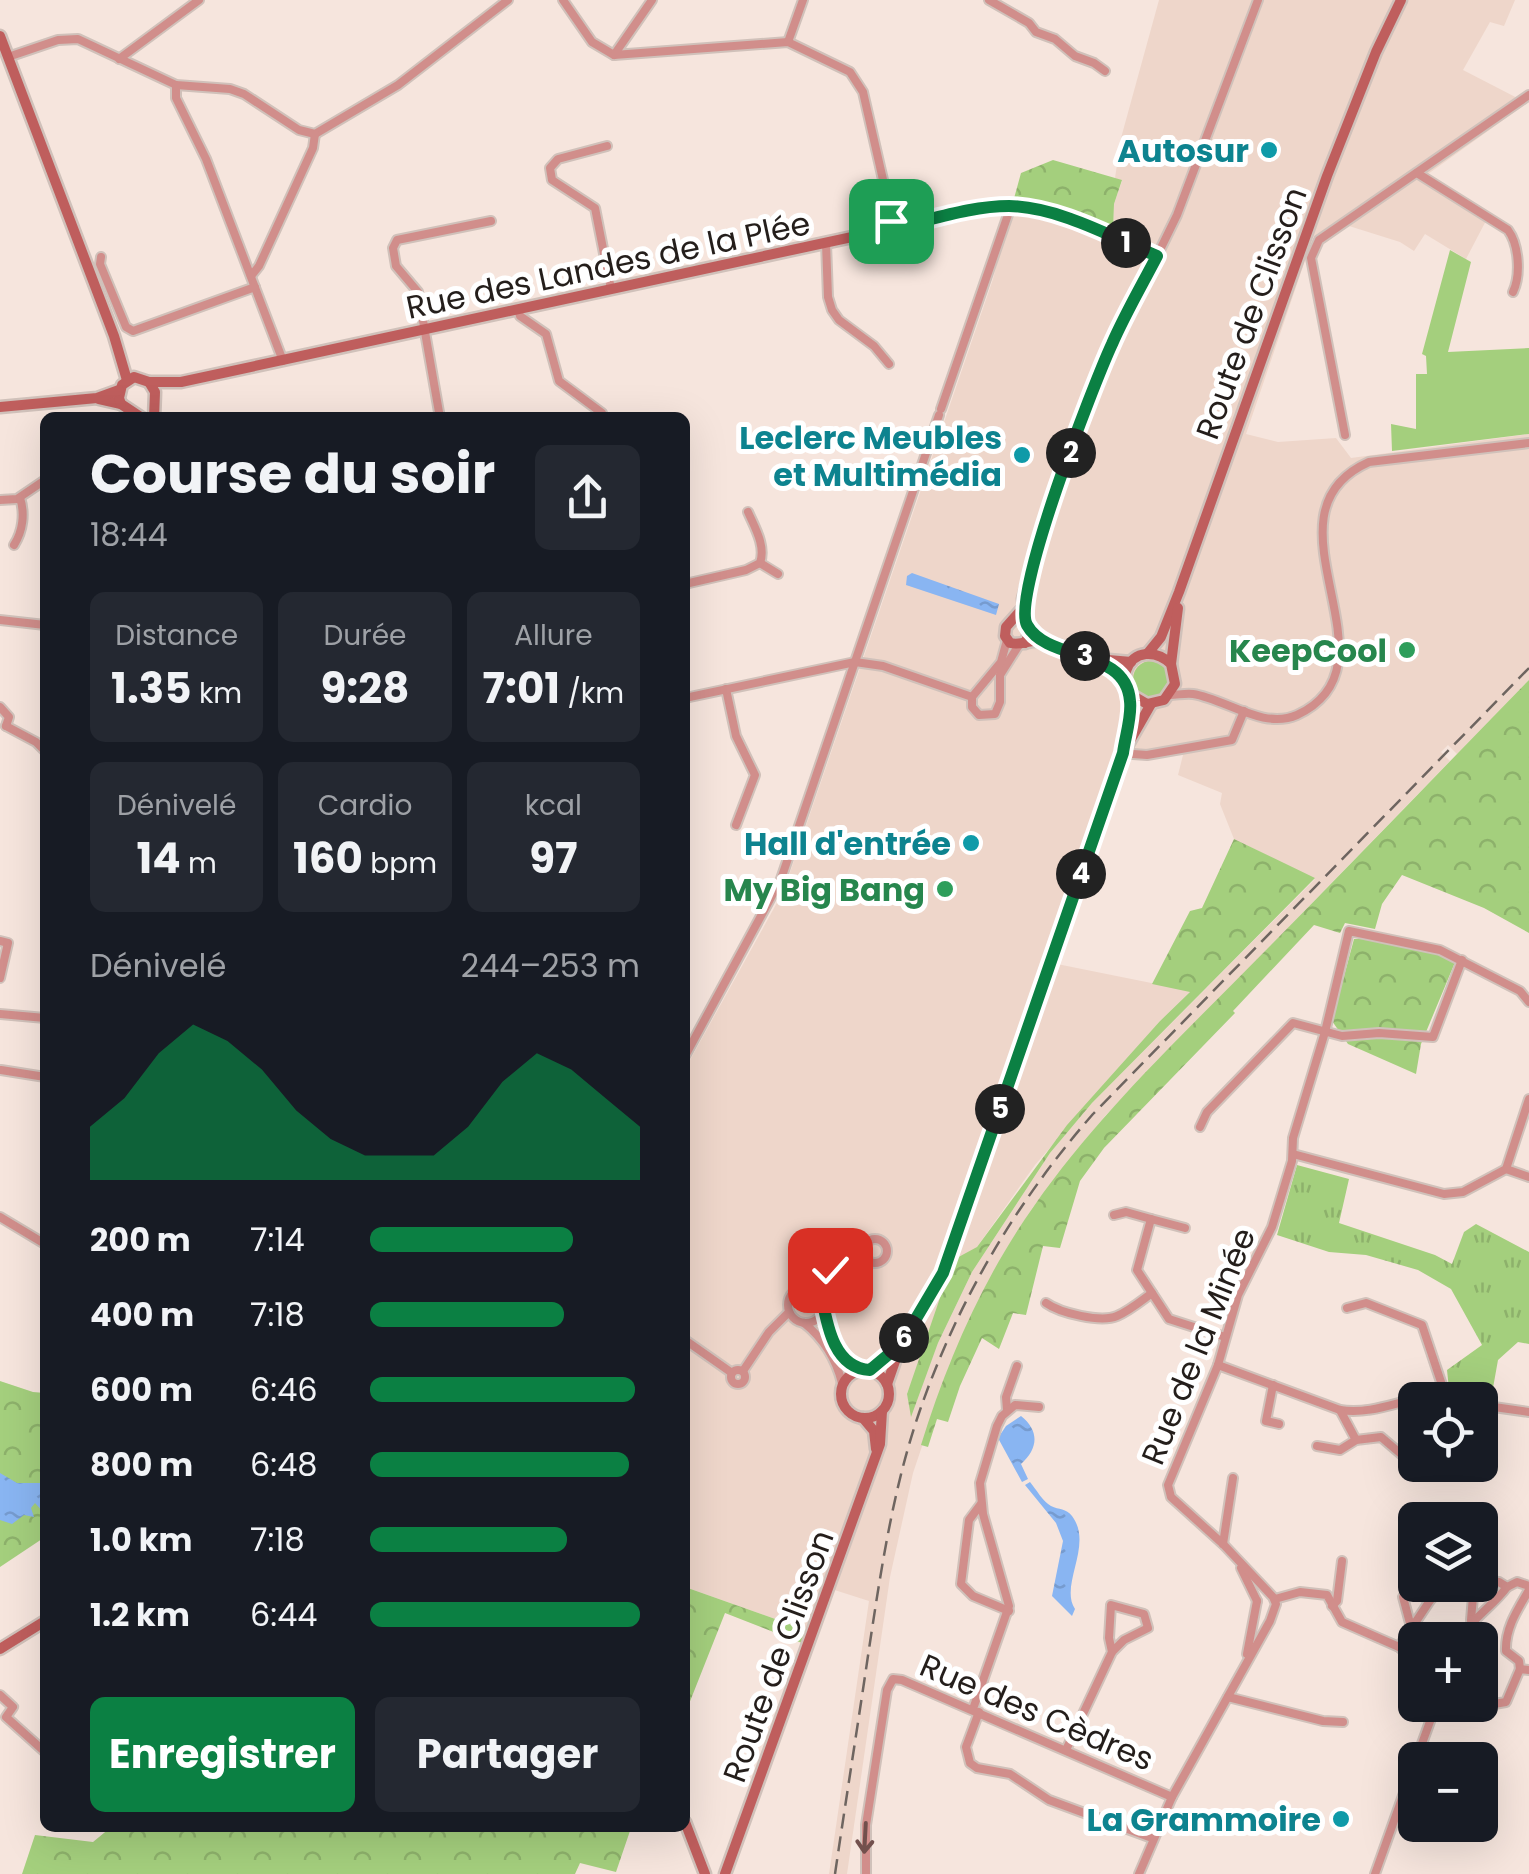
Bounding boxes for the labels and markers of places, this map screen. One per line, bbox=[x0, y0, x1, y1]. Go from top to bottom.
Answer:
place label: Autosur bbox=[1117, 128, 1249, 173]
marker: Autosur bbox=[1258, 139, 1280, 161]
pin bbox=[849, 179, 934, 264]
pin: 1 bbox=[1101, 218, 1151, 268]
place label: Leclerc Meubles et Multimédia bbox=[739, 415, 1002, 497]
pin: 2 bbox=[1046, 428, 1096, 478]
marker: Leclerc Meubles et Multimédia bbox=[1011, 444, 1033, 466]
place label: KeepCool bbox=[1229, 628, 1387, 673]
pin: 3 bbox=[1060, 631, 1110, 681]
marker: KeepCool bbox=[1396, 639, 1418, 661]
place label: Hall d'entrée bbox=[744, 821, 951, 866]
marker: Hall d'entrée bbox=[960, 832, 982, 854]
pin: 4 bbox=[1056, 849, 1106, 899]
place label: My Big Bang bbox=[723, 867, 925, 912]
marker: My Big Bang bbox=[934, 878, 956, 900]
pin: 5 bbox=[975, 1084, 1025, 1134]
pin bbox=[788, 1228, 873, 1313]
pin: 6 bbox=[879, 1313, 929, 1363]
place label: La Grammoire bbox=[1086, 1797, 1321, 1842]
marker: La Grammoire bbox=[1330, 1808, 1352, 1830]

